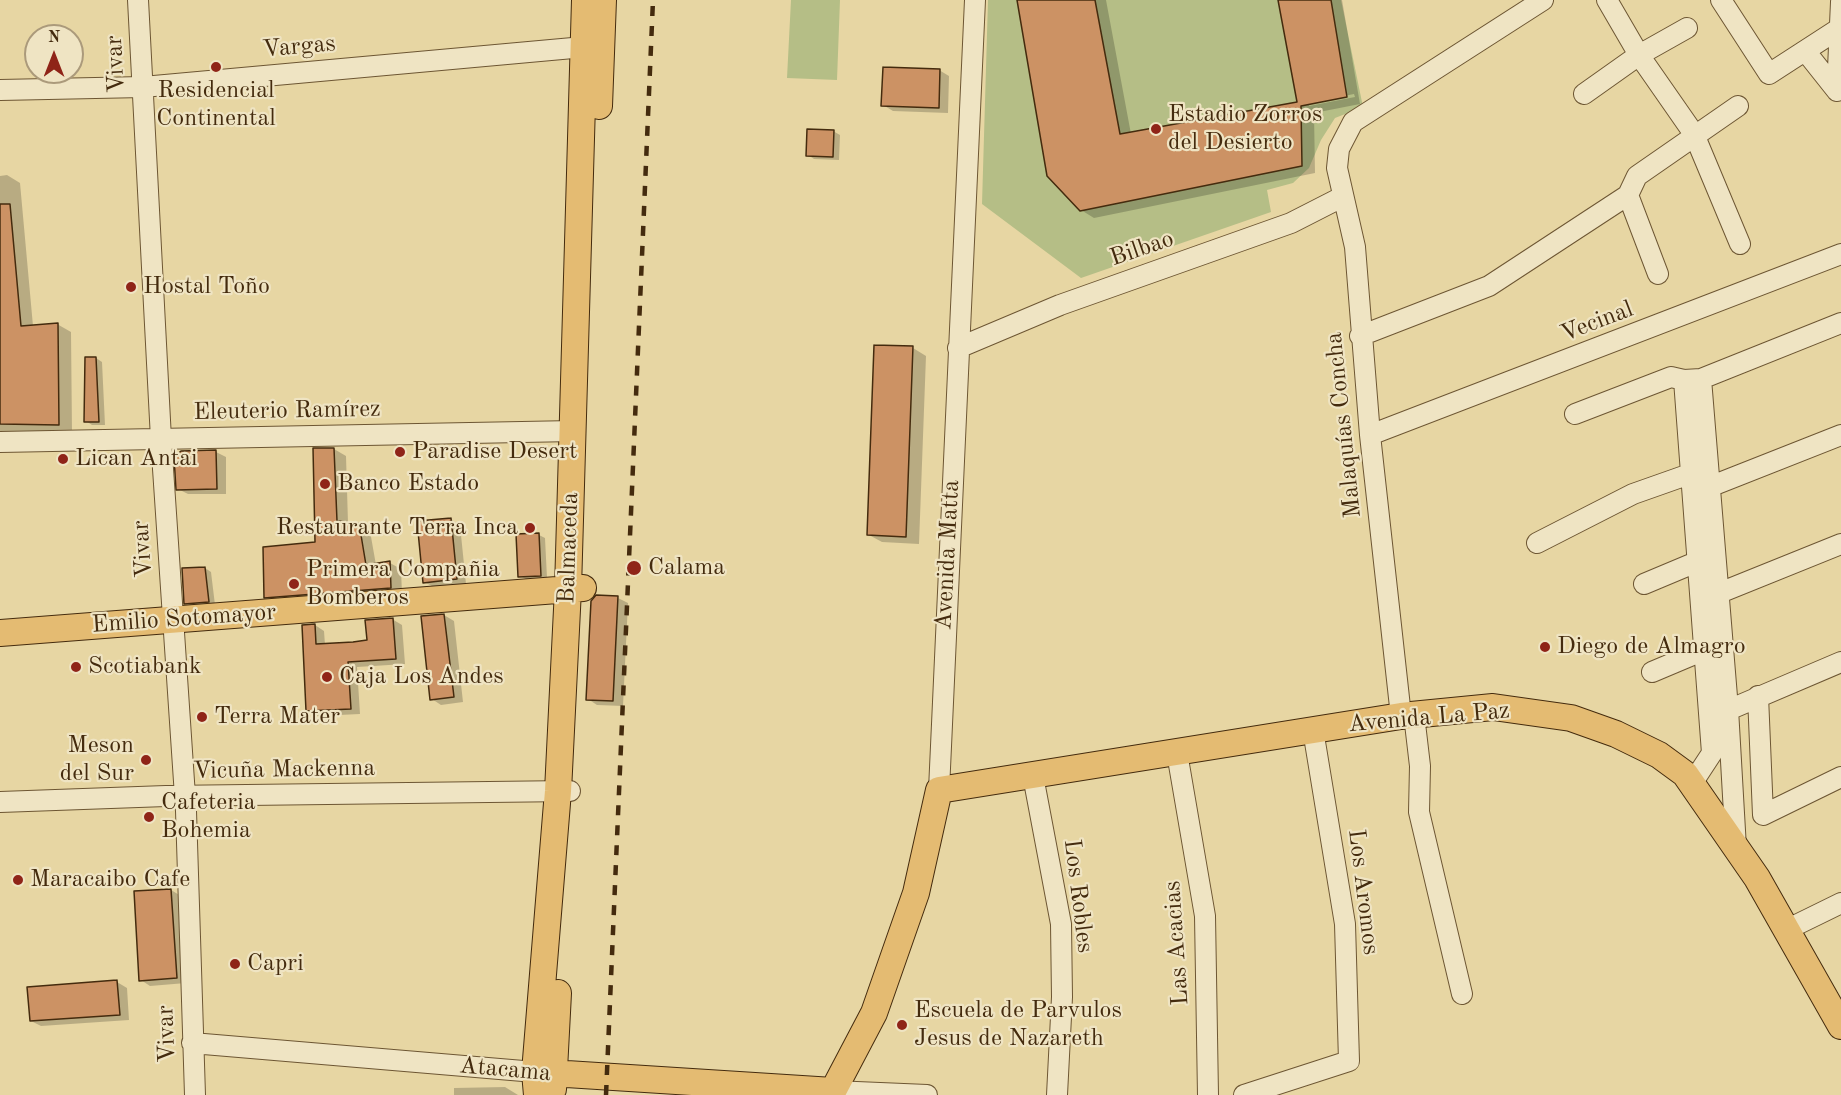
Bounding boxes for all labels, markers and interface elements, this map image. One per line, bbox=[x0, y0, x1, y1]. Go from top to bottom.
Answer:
north arrow bbox=[24, 24, 84, 84]
street label: Vargas bbox=[261, 29, 337, 65]
text: N bbox=[48, 30, 60, 46]
street label: Vivar bbox=[100, 34, 132, 94]
marker: Residencial Continental bbox=[209, 60, 223, 74]
place label: Residencial Continental bbox=[156, 77, 276, 133]
place label: Estadio Zorros del Desierto bbox=[1168, 101, 1322, 157]
marker: Estadio Zorros del Desierto bbox=[1149, 122, 1163, 136]
street label: Bilbao bbox=[1106, 225, 1178, 273]
place label: Hostal Toño bbox=[143, 273, 270, 301]
marker: Hostal Toño bbox=[124, 280, 138, 294]
street label: Vecinal bbox=[1557, 295, 1637, 349]
street label: Malaquías Concha bbox=[1320, 331, 1368, 519]
street label: Eleuterio Ramírez bbox=[193, 395, 381, 427]
place label: Paradise Desert bbox=[412, 438, 577, 466]
place label: Lican Antai bbox=[75, 445, 198, 473]
marker: Paradise Desert bbox=[393, 445, 407, 459]
marker: Lican Antai bbox=[56, 452, 70, 466]
place label: Banco Estado bbox=[337, 470, 479, 498]
marker: Banco Estado bbox=[318, 477, 332, 491]
street label: Avenida Matta bbox=[930, 479, 966, 631]
street label: Balmaceda bbox=[553, 492, 585, 604]
place label: Restaurante Terra Inca bbox=[276, 514, 518, 542]
street label: Vivar bbox=[127, 519, 159, 579]
marker: Restaurante Terra Inca bbox=[523, 521, 537, 535]
place label: Calama bbox=[648, 554, 725, 582]
place label: Primera Compañia Bomberos bbox=[306, 556, 500, 612]
marker: Calama bbox=[625, 559, 643, 577]
marker: Primera Compañia Bomberos bbox=[287, 577, 301, 591]
street label: Emilio Sotomayor bbox=[91, 598, 277, 640]
place label: Diego de Almagro bbox=[1557, 633, 1746, 661]
marker: Diego de Almagro bbox=[1538, 640, 1552, 654]
place label: Scotiabank bbox=[88, 653, 202, 681]
marker: Scotiabank bbox=[69, 660, 83, 674]
place label: Caja Los Andes bbox=[339, 663, 504, 691]
marker: Caja Los Andes bbox=[320, 670, 334, 684]
street label: Avenida La Paz bbox=[1347, 697, 1511, 739]
place label: Terra Mater bbox=[214, 703, 340, 731]
marker: Terra Mater bbox=[195, 710, 209, 724]
place label: Meson del Sur bbox=[60, 732, 134, 788]
marker: Meson del Sur bbox=[139, 753, 153, 767]
street label: Vicuña Mackenna bbox=[193, 754, 375, 786]
place label: Cafeteria Bohemia bbox=[161, 789, 256, 845]
marker: Cafeteria Bohemia bbox=[142, 810, 156, 824]
street label: Los Aromos bbox=[1341, 827, 1385, 957]
street label: Los Robles bbox=[1057, 837, 1099, 955]
place label: Maracaibo Cafe bbox=[30, 866, 190, 894]
marker: Maracaibo Cafe bbox=[11, 873, 25, 887]
street label: Las Acacias bbox=[1158, 880, 1196, 1006]
place label: Capri bbox=[247, 950, 304, 978]
marker: Capri bbox=[228, 957, 242, 971]
place label: Escuela de Parvulos Jesus de Nazareth bbox=[914, 997, 1122, 1053]
street label: Vivar bbox=[152, 1005, 182, 1063]
marker: Escuela de Parvulos Jesus de Nazareth bbox=[895, 1018, 909, 1032]
street label: Atacama bbox=[458, 1052, 552, 1088]

